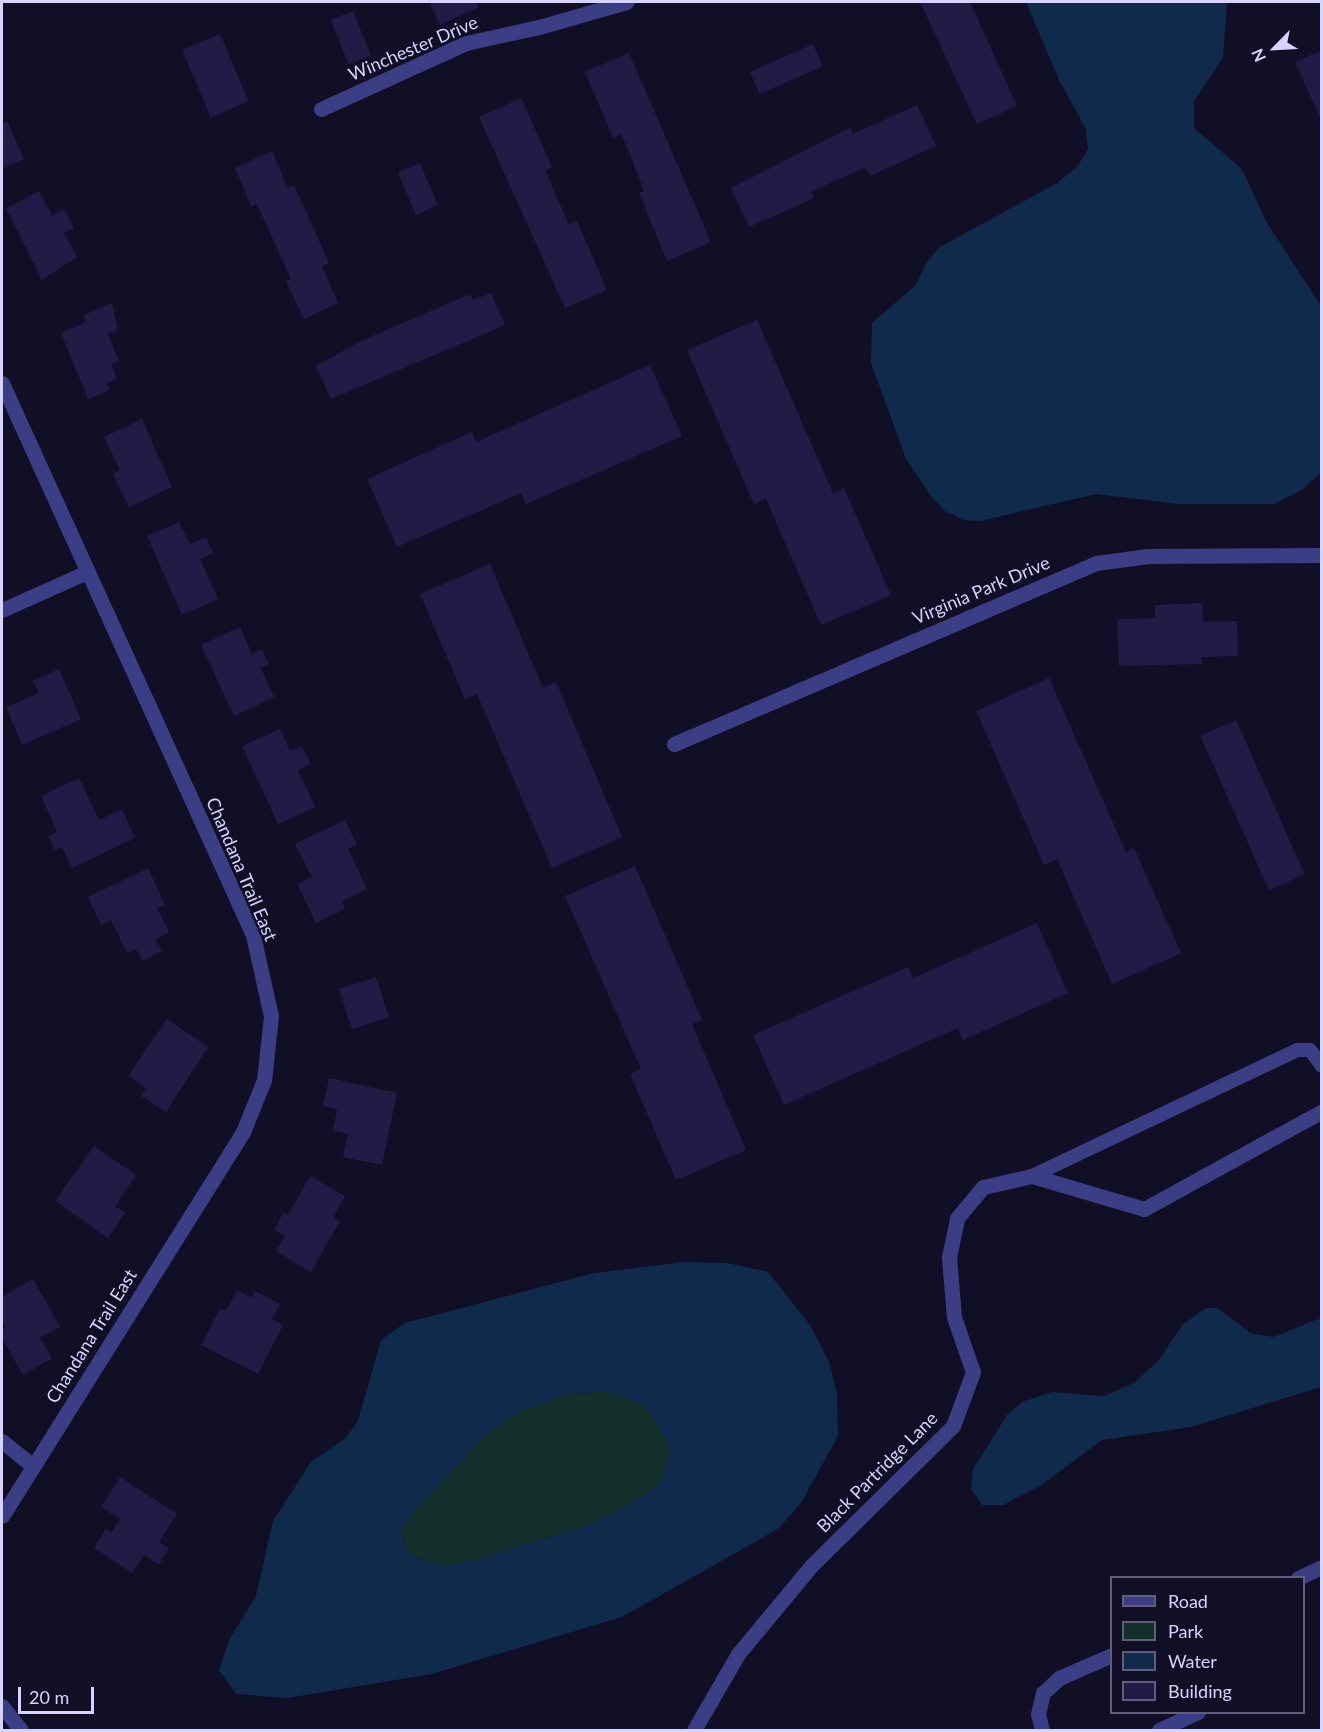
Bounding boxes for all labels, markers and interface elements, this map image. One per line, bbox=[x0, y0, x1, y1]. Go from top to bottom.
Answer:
street label: Winchester Drive bbox=[345, 11, 481, 85]
north arrow bbox=[1245, 18, 1305, 78]
text: N bbox=[1247, 46, 1269, 65]
street label: Virginia Park Drive bbox=[909, 551, 1053, 629]
street label: Chandana Trail East bbox=[202, 794, 282, 944]
street label: Chandana Trail East bbox=[41, 1265, 141, 1407]
street label: Black Partridge Lane bbox=[812, 1407, 942, 1537]
legend bbox=[1110, 1576, 1305, 1714]
text: Road bbox=[1168, 1590, 1208, 1612]
text: Park bbox=[1168, 1620, 1203, 1642]
text: Water bbox=[1168, 1650, 1217, 1672]
scale bar bbox=[21, 1675, 98, 1713]
text: Building bbox=[1168, 1680, 1232, 1702]
text: 20 m bbox=[29, 1686, 69, 1708]

